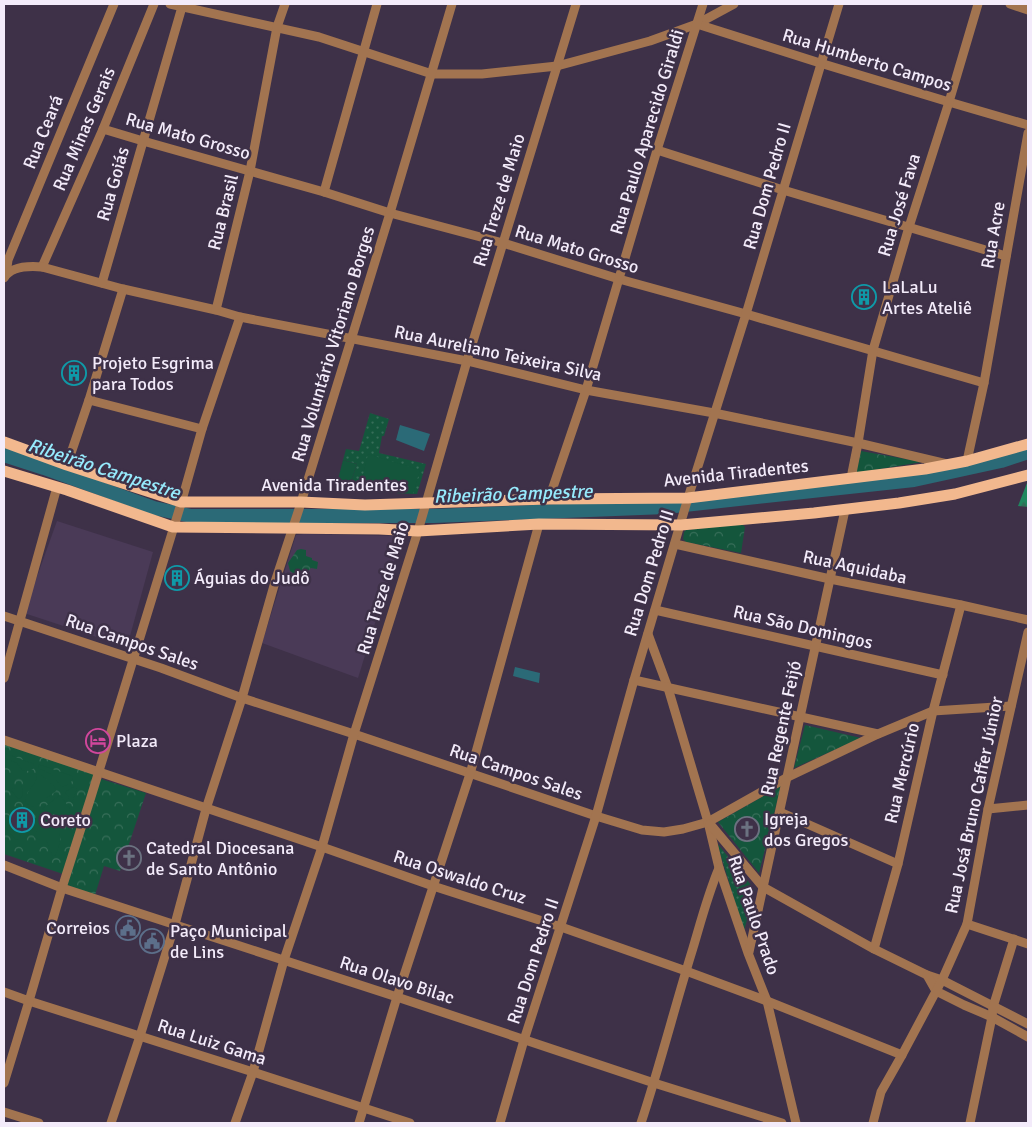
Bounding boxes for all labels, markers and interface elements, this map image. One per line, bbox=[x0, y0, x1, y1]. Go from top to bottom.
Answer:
street label: Rua Humberto Campos bbox=[780, 24, 954, 96]
street label: Rua Paulo Aparecido Giraldi bbox=[605, 27, 689, 237]
street label: Rua Minas Gerais bbox=[48, 64, 120, 194]
street label: Rua Ceará bbox=[18, 92, 68, 172]
street label: Rua Mato Grosso bbox=[123, 108, 253, 164]
street label: Rua Dom Pedro II bbox=[738, 120, 796, 252]
street label: Rua Treze de Maio bbox=[468, 131, 530, 269]
street label: Rua Goiás bbox=[92, 144, 134, 224]
street label: Rua José Fava bbox=[873, 151, 925, 259]
street label: Rua Brasil bbox=[203, 172, 243, 252]
street label: Rua Acre bbox=[976, 200, 1010, 270]
street label: Rua Mato Grosso bbox=[512, 220, 642, 278]
street label: Rua Voluntário Vitoriano Borges bbox=[287, 223, 379, 464]
place label: LaLaLu Artes Ateliê bbox=[882, 276, 972, 319]
building icon: LaLaLu Artes Ateliê bbox=[851, 284, 877, 310]
street label: Rua Aureliano Teixeira Silva bbox=[392, 320, 604, 386]
place label: Projeto Esgrima para Todos bbox=[92, 352, 214, 395]
building icon: Projeto Esgrima para Todos bbox=[61, 360, 87, 386]
water label: Ribeirão Campestre bbox=[25, 433, 185, 505]
street label: Avenida Tiradentes bbox=[662, 454, 810, 492]
street label: Avenida Tiradentes bbox=[261, 474, 407, 496]
water label: Ribeirão Campestre bbox=[433, 479, 594, 509]
street label: Rua Dom Pedro II bbox=[619, 507, 679, 639]
street label: Rua Treze de Maio bbox=[352, 519, 414, 657]
street label: Rua Aquidaba bbox=[801, 545, 909, 589]
building icon: Águias do Judô bbox=[164, 565, 190, 591]
place label: Águias do Judô bbox=[194, 567, 310, 589]
street label: Rua São Domingos bbox=[731, 600, 875, 654]
street label: Rua Campos Sales bbox=[63, 609, 202, 675]
street label: Rua Regente Feijó bbox=[756, 658, 806, 798]
street label: Rua Josá Bruno Caffer Júnior bbox=[940, 694, 1008, 916]
street label: Rua Mercúrio bbox=[880, 720, 924, 826]
hotel icon: Plaza bbox=[85, 728, 111, 754]
place label: Plaza bbox=[116, 730, 158, 752]
street label: Rua Campos Sales bbox=[447, 739, 586, 805]
building icon: Coreto bbox=[9, 807, 35, 833]
place label: Igreja dos Gregos bbox=[764, 808, 848, 851]
place label: Coreto bbox=[40, 809, 91, 831]
church icon: Igreja dos Gregos bbox=[734, 816, 760, 842]
place label: Catedral Diocesana de Santo Antônio bbox=[146, 837, 294, 880]
church icon: Catedral Diocesana de Santo Antônio bbox=[116, 845, 142, 871]
street label: Rua Oswaldo Cruz bbox=[391, 845, 529, 909]
street label: Rua Paulo Prado bbox=[723, 852, 785, 978]
street label: Rua Dom Pedro II bbox=[502, 895, 564, 1027]
public building icon: Correios bbox=[115, 915, 141, 941]
place label: Correios bbox=[46, 917, 110, 939]
place label: Paço Municipal de Lins bbox=[170, 920, 287, 963]
public building icon: Paço Municipal de Lins bbox=[139, 928, 165, 954]
street label: Rua Olavo Bilac bbox=[337, 951, 457, 1009]
street label: Rua Luiz Gama bbox=[155, 1014, 269, 1070]

